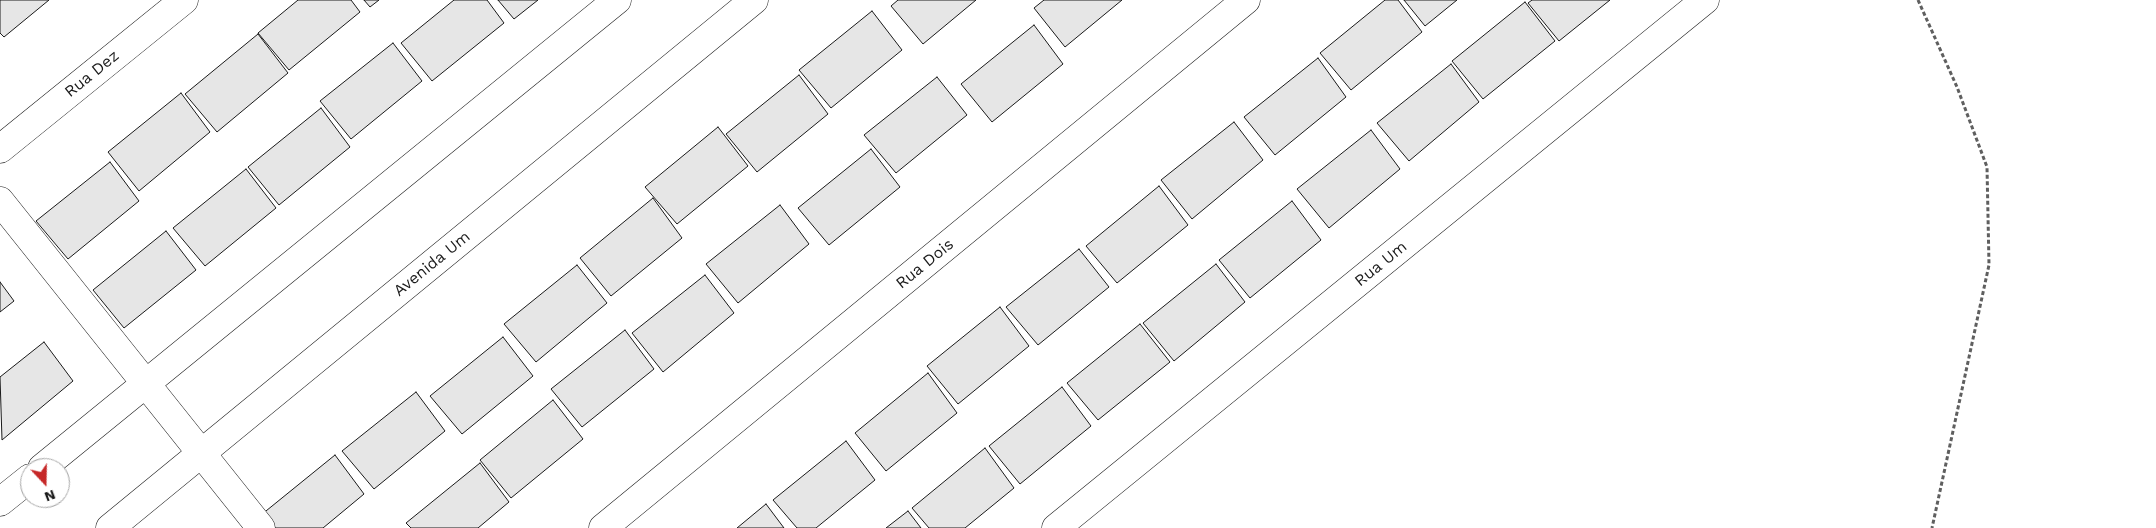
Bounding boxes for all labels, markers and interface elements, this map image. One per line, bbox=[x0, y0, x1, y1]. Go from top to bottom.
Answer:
street label: Rua Dez bbox=[61, 46, 123, 102]
street label: Avenida Um bbox=[390, 227, 474, 301]
street label: Rua Dois bbox=[892, 235, 958, 293]
street label: Rua Um bbox=[1351, 237, 1411, 291]
north arrow bbox=[20, 458, 70, 508]
text: N bbox=[42, 487, 58, 505]

